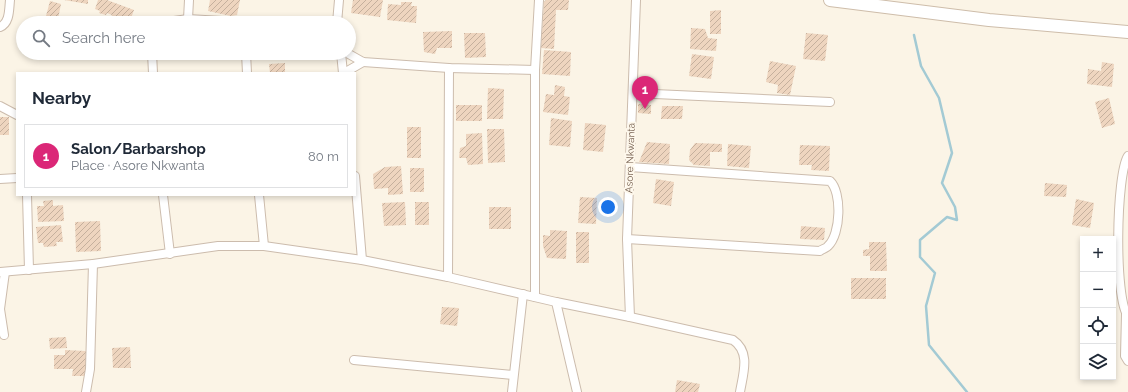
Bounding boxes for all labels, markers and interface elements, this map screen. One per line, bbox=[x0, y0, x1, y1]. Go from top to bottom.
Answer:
search box bbox=[16, 16, 356, 60]
icon: search bbox=[30, 27, 52, 49]
text: Search here bbox=[62, 29, 145, 47]
pin: 1 bbox=[632, 76, 658, 109]
text: Nearby bbox=[32, 88, 91, 108]
street label: Asore Nkwanta bbox=[623, 123, 637, 193]
text: Salon/Barbarshop bbox=[71, 140, 206, 158]
text: 1 bbox=[43, 149, 49, 164]
text: 80 m bbox=[308, 149, 339, 164]
text: Place · Asore Nkwanta bbox=[71, 158, 204, 173]
your location bbox=[598, 197, 618, 217]
map controls bbox=[1080, 236, 1116, 380]
button: + bbox=[1080, 236, 1116, 272]
button: − bbox=[1080, 272, 1116, 308]
button: locate bbox=[1080, 308, 1116, 344]
button: layers bbox=[1080, 344, 1116, 380]

